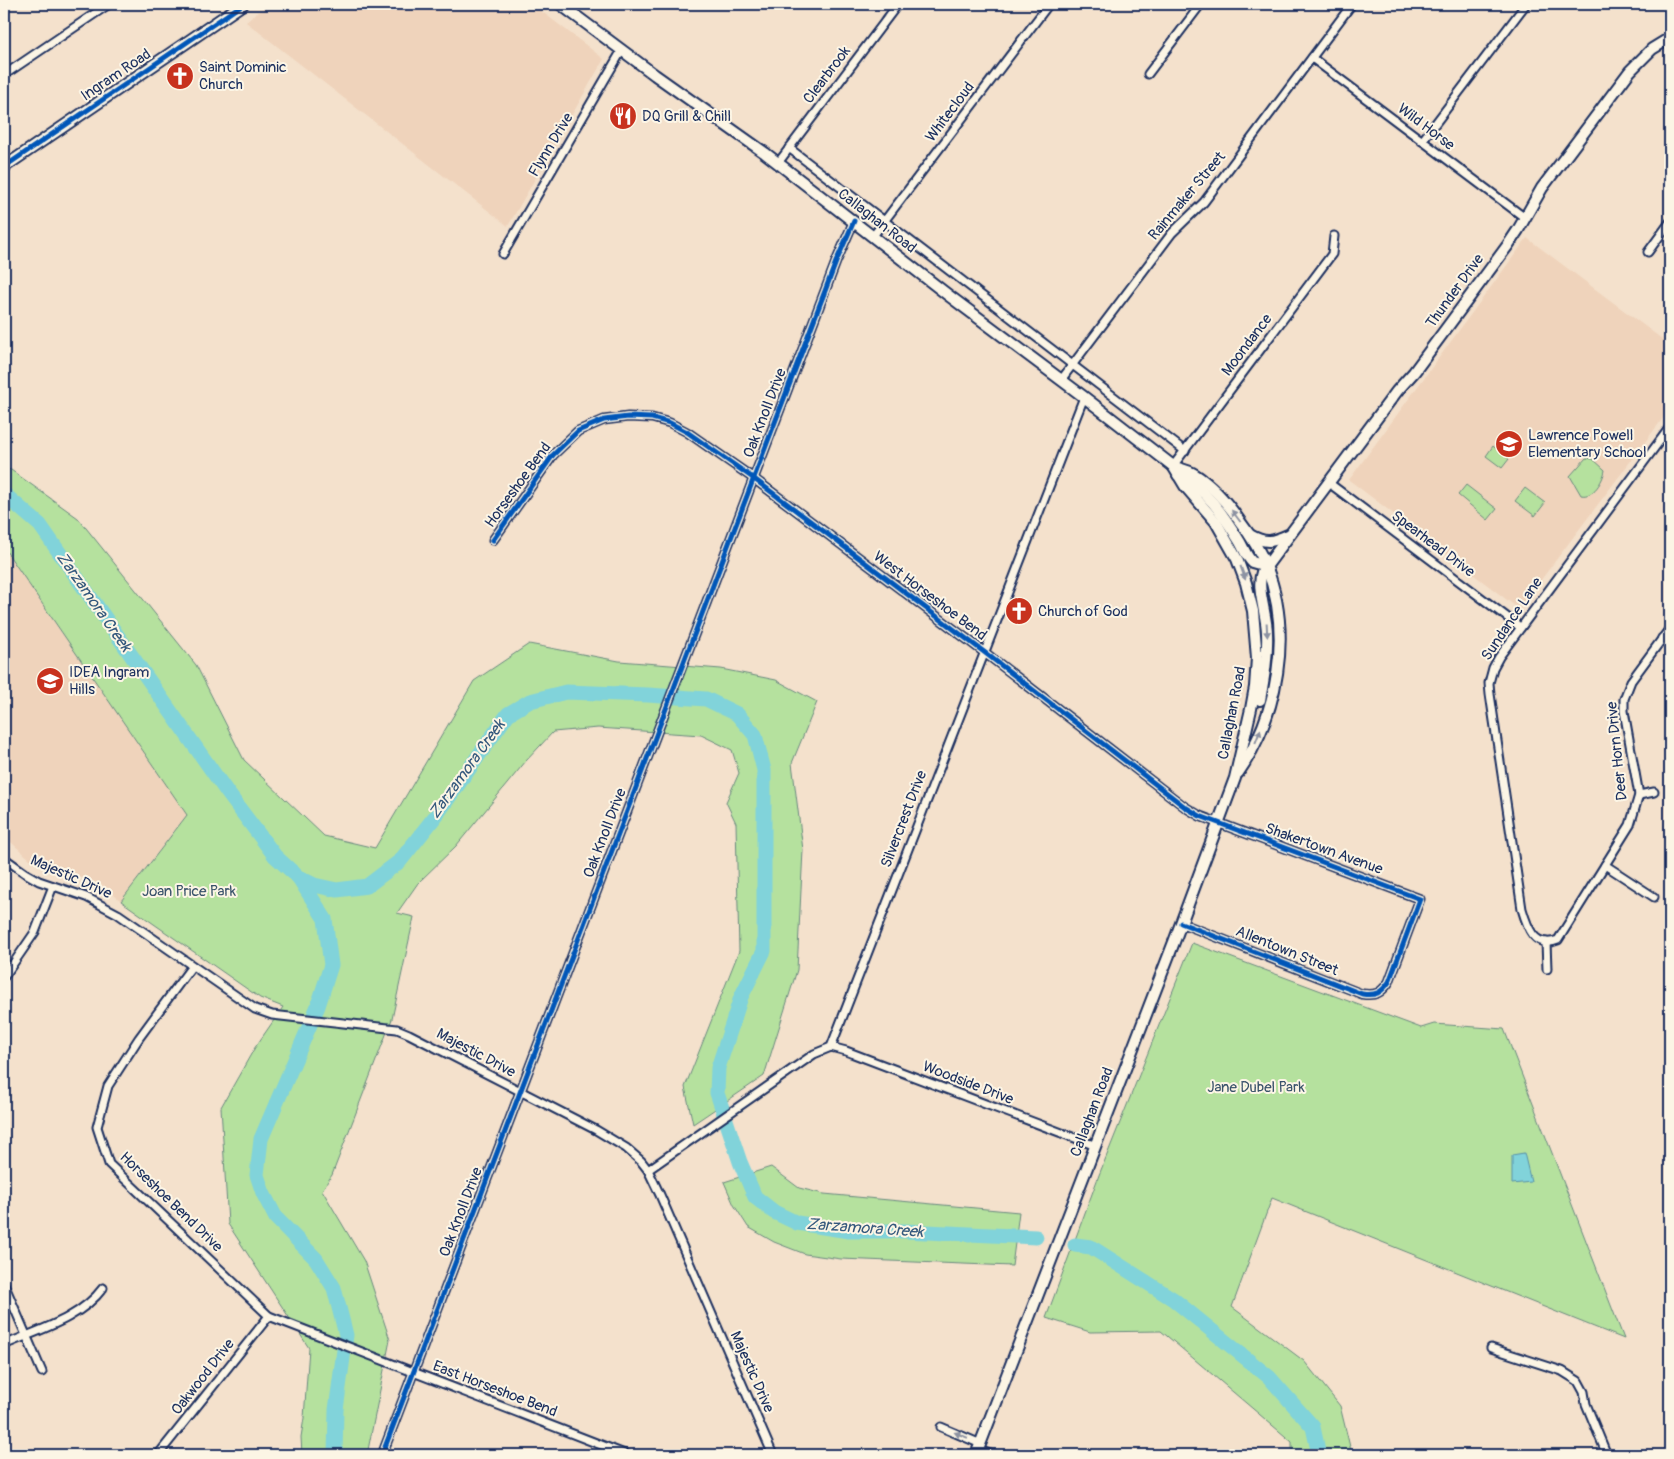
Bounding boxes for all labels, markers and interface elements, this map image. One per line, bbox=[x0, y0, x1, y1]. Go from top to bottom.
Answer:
street label: Clearbrook bbox=[799, 42, 855, 108]
street label: Ingram Road bbox=[77, 45, 155, 105]
place label: Saint Dominic Church bbox=[199, 58, 287, 94]
church icon: Saint Dominic Church bbox=[165, 61, 195, 91]
street label: Whitecloud bbox=[921, 78, 979, 146]
street label: Wild Horse bbox=[1394, 99, 1459, 155]
restaurant icon: DQ Grill & Chill bbox=[608, 101, 638, 131]
place label: DQ Grill & Chill bbox=[642, 107, 731, 126]
street label: Flynn Drive bbox=[525, 109, 578, 180]
street label: Rainmaker Street bbox=[1144, 147, 1230, 244]
street label: Callaghan Road bbox=[834, 184, 920, 258]
street label: Thunder Drive bbox=[1422, 250, 1489, 332]
street label: Moondance bbox=[1218, 310, 1277, 380]
street label: Oak Knoll Drive bbox=[739, 365, 791, 460]
place label: Lawrence Powell Elementary School bbox=[1528, 426, 1647, 462]
school or university icon: Lawrence Powell Elementary School bbox=[1494, 429, 1524, 459]
street label: Horseshoe Bend bbox=[481, 439, 555, 531]
street label: Spearhead Drive bbox=[1388, 506, 1479, 582]
one-way arrow bbox=[1231, 509, 1241, 523]
street label: West Horseshoe Bend bbox=[870, 547, 990, 645]
water label: Zarzamora Creek bbox=[52, 548, 136, 657]
one-way arrow bbox=[1240, 566, 1247, 581]
street label: Sundance Lane bbox=[1477, 573, 1547, 664]
church icon: Church of God bbox=[1004, 596, 1034, 626]
place label: Church of God bbox=[1038, 602, 1128, 621]
one-way arrow bbox=[1263, 622, 1271, 638]
place label: IDEA Ingram Hills bbox=[69, 663, 149, 699]
street label: Callaghan Road bbox=[1214, 665, 1250, 761]
school or university icon: IDEA Ingram Hills bbox=[35, 666, 65, 696]
street label: Deer Horn Drive bbox=[1602, 700, 1632, 801]
water label: Zarzamora Creek bbox=[425, 715, 510, 822]
one-way arrow bbox=[1254, 728, 1262, 743]
street label: Silvercrest Drive bbox=[877, 767, 931, 870]
street label: Oak Knoll Drive bbox=[579, 785, 631, 880]
street label: Shakertown Avenue bbox=[1263, 819, 1386, 879]
street label: Majestic Drive bbox=[27, 851, 115, 904]
park label: Joan Price Park bbox=[142, 882, 237, 901]
street label: Allentown Street bbox=[1233, 922, 1342, 981]
street label: Majestic Drive bbox=[433, 1024, 519, 1082]
street label: Woodside Drive bbox=[920, 1057, 1017, 1109]
street label: Callaghan Road bbox=[1066, 1065, 1118, 1159]
park label: Jane Dubel Park bbox=[1207, 1078, 1305, 1097]
street label: Horseshoe Bend Drive bbox=[115, 1148, 227, 1257]
street label: Oak Knoll Drive bbox=[435, 1164, 487, 1259]
water label: Zarzamora Creek bbox=[806, 1214, 925, 1242]
street label: Majestic Drive bbox=[726, 1328, 779, 1416]
street label: Oakwood Drive bbox=[167, 1335, 239, 1419]
street label: East Horseshoe Bend bbox=[430, 1357, 560, 1421]
one-way arrow bbox=[954, 1431, 968, 1439]

